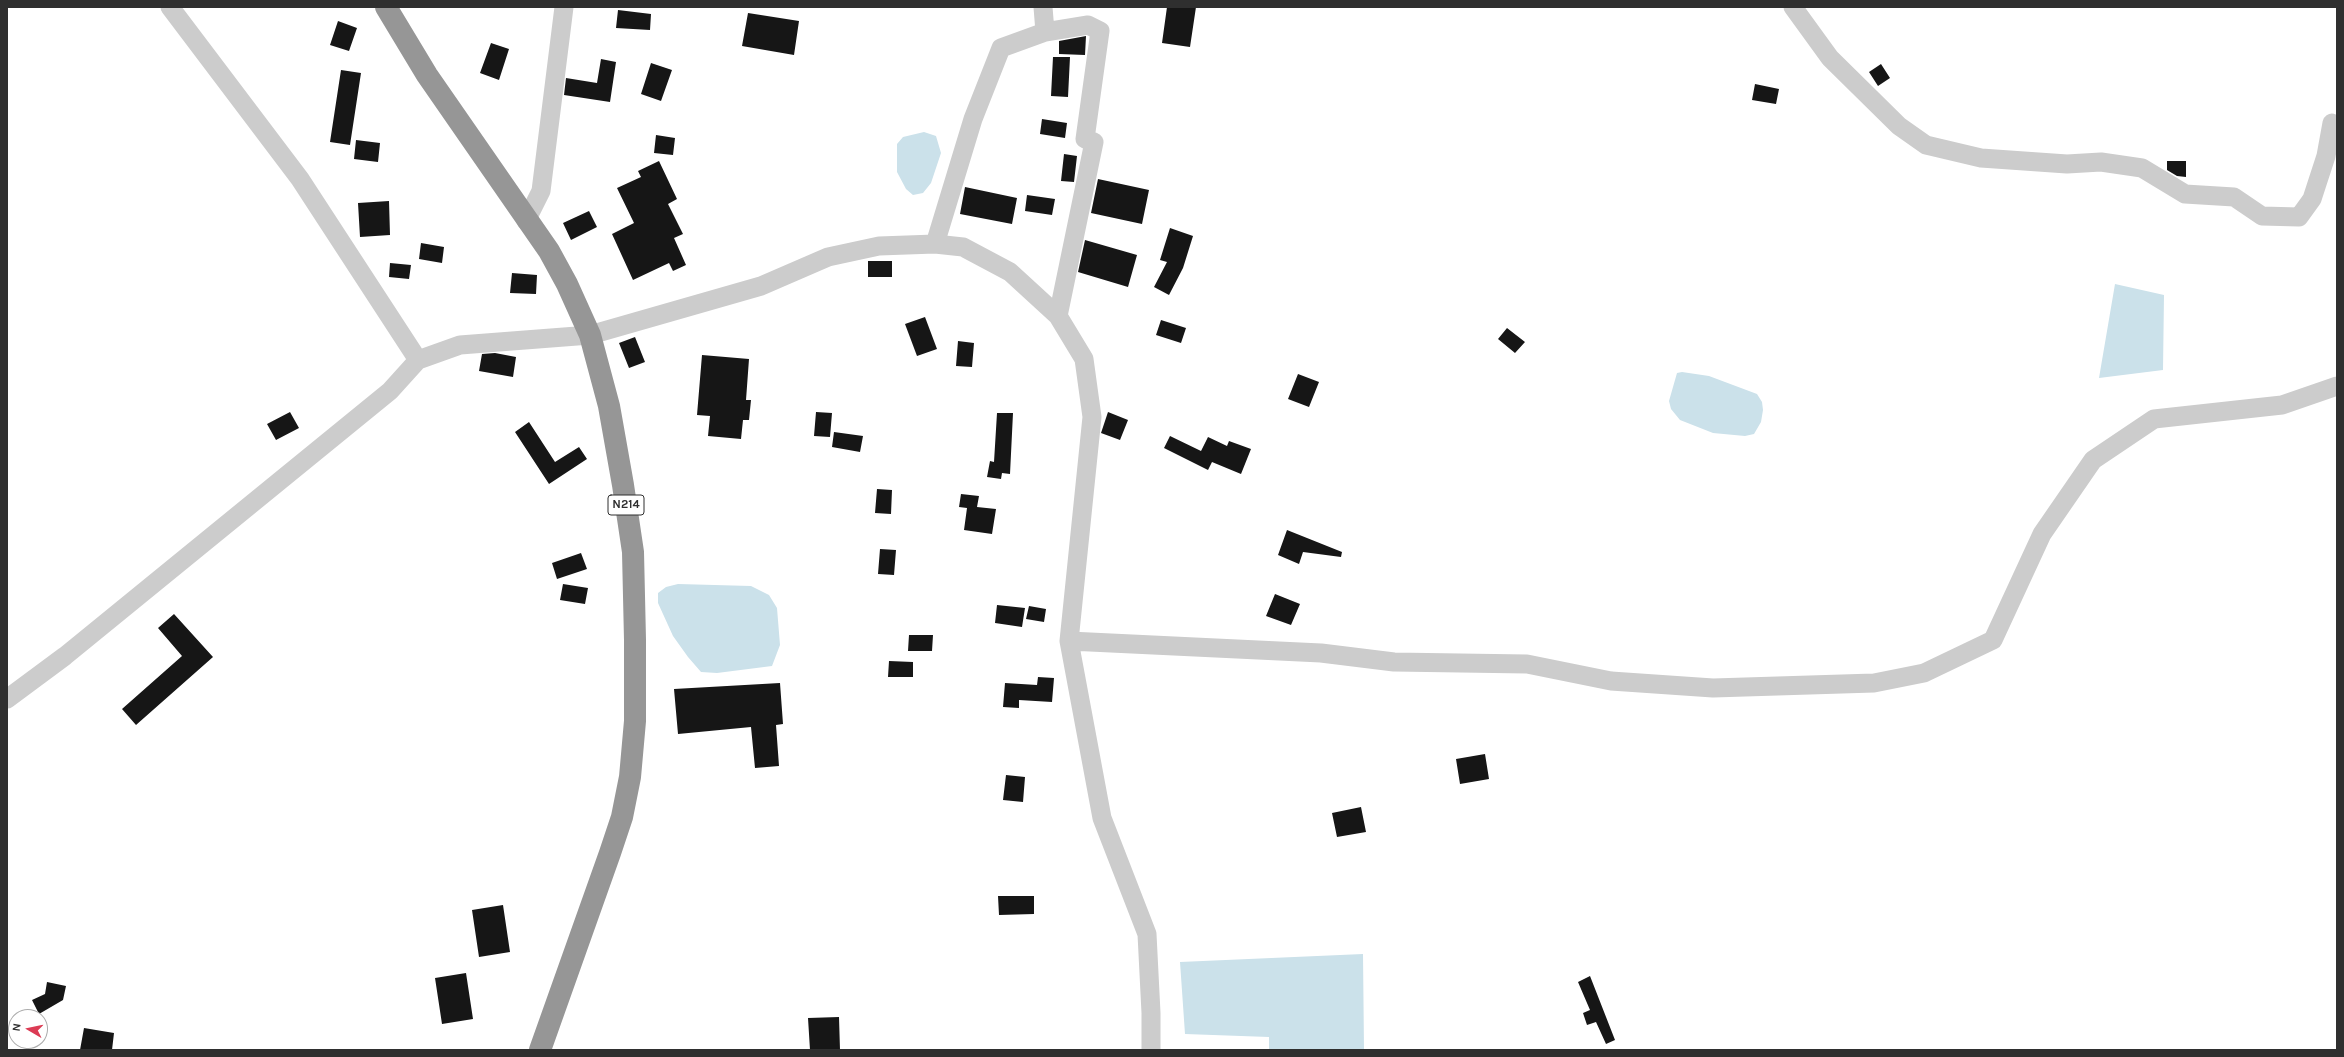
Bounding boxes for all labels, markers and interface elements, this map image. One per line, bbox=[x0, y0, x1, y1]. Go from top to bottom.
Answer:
road number: N214 bbox=[608, 495, 644, 515]
north arrow bbox=[8, 1009, 48, 1049]
text: N bbox=[10, 1022, 24, 1032]

